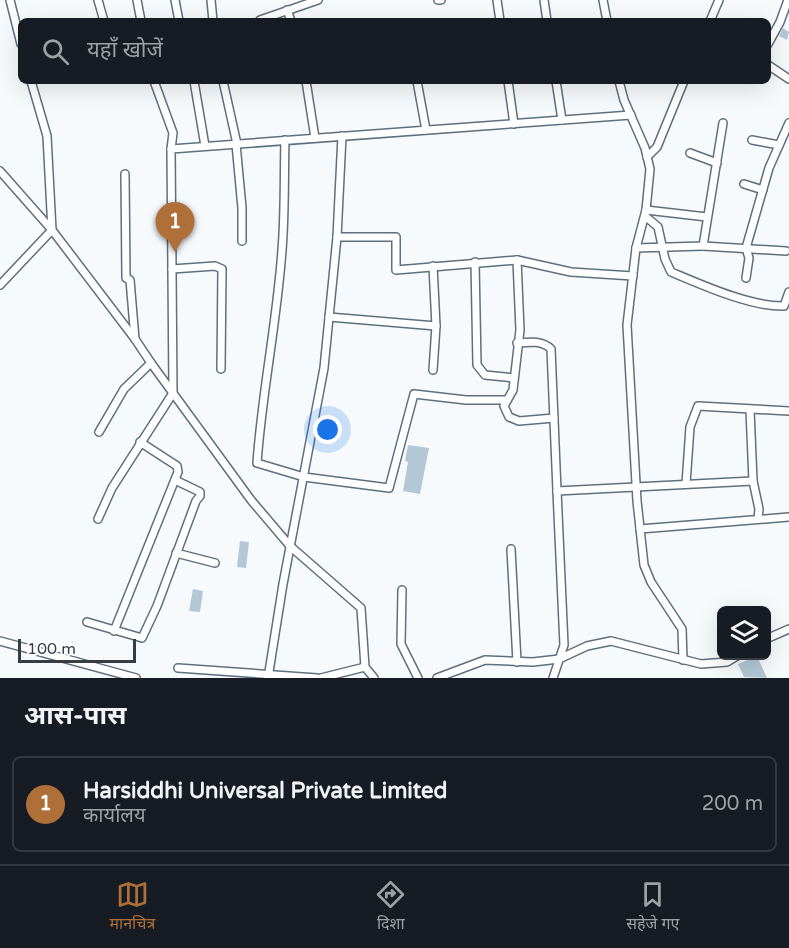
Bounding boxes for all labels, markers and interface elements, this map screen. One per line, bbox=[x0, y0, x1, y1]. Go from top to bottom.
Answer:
search box bbox=[18, 18, 771, 84]
icon: search bbox=[39, 35, 72, 68]
text: यहाँ खोजें bbox=[87, 37, 163, 63]
pin: 1 bbox=[156, 202, 195, 252]
your location bbox=[313, 415, 342, 444]
map controls bbox=[717, 606, 771, 660]
button: layers bbox=[717, 606, 771, 660]
scale bar bbox=[18, 636, 136, 664]
text: 100 m bbox=[27, 639, 76, 659]
text: आस-पास bbox=[24, 700, 126, 731]
text: Harsiddhi Universal Private Limited bbox=[83, 778, 447, 804]
text: 1 bbox=[39, 792, 52, 816]
text: 200 m bbox=[702, 792, 763, 816]
text: कार्यालय bbox=[83, 804, 145, 828]
tab: मानचित्र bbox=[110, 878, 155, 936]
tab: दिशा bbox=[374, 878, 407, 936]
tab: सहेजे गए bbox=[626, 878, 679, 936]

